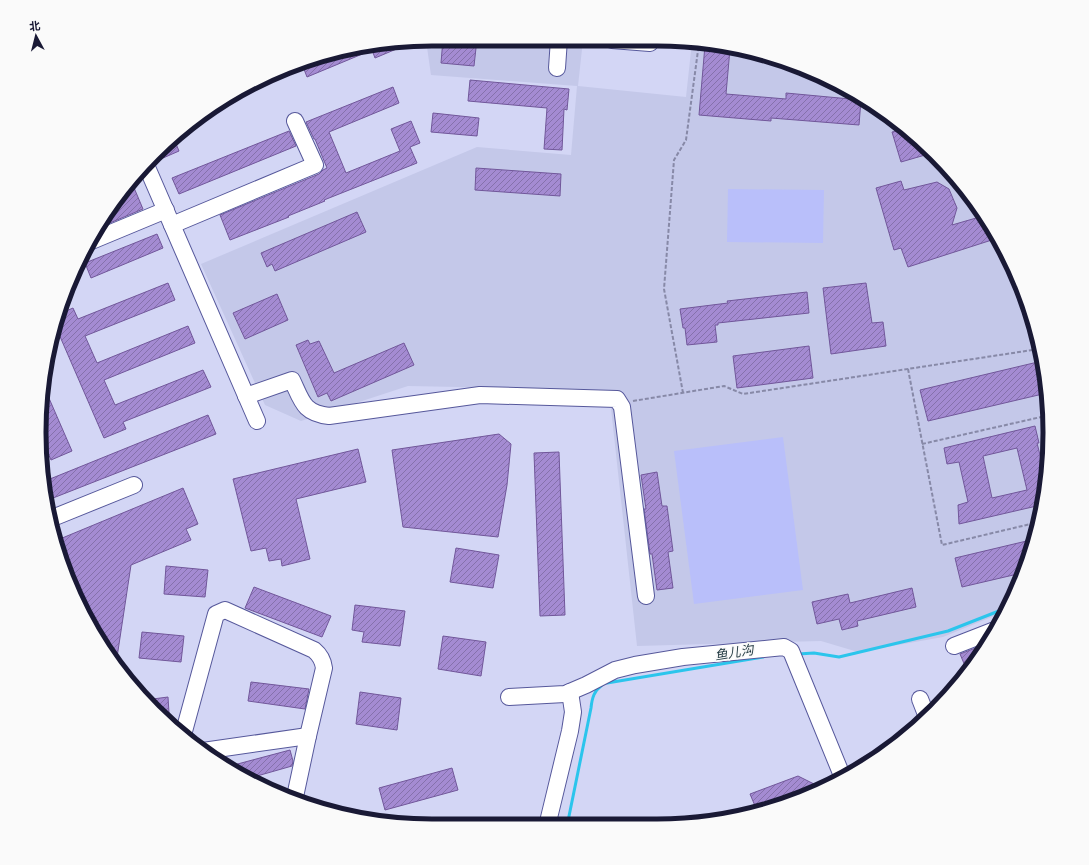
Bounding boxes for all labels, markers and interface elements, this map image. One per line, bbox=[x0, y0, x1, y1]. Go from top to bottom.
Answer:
north arrow bbox=[16, 16, 56, 56]
text: 北 bbox=[28, 17, 41, 34]
water label: 鱼儿沟 bbox=[713, 640, 757, 664]

